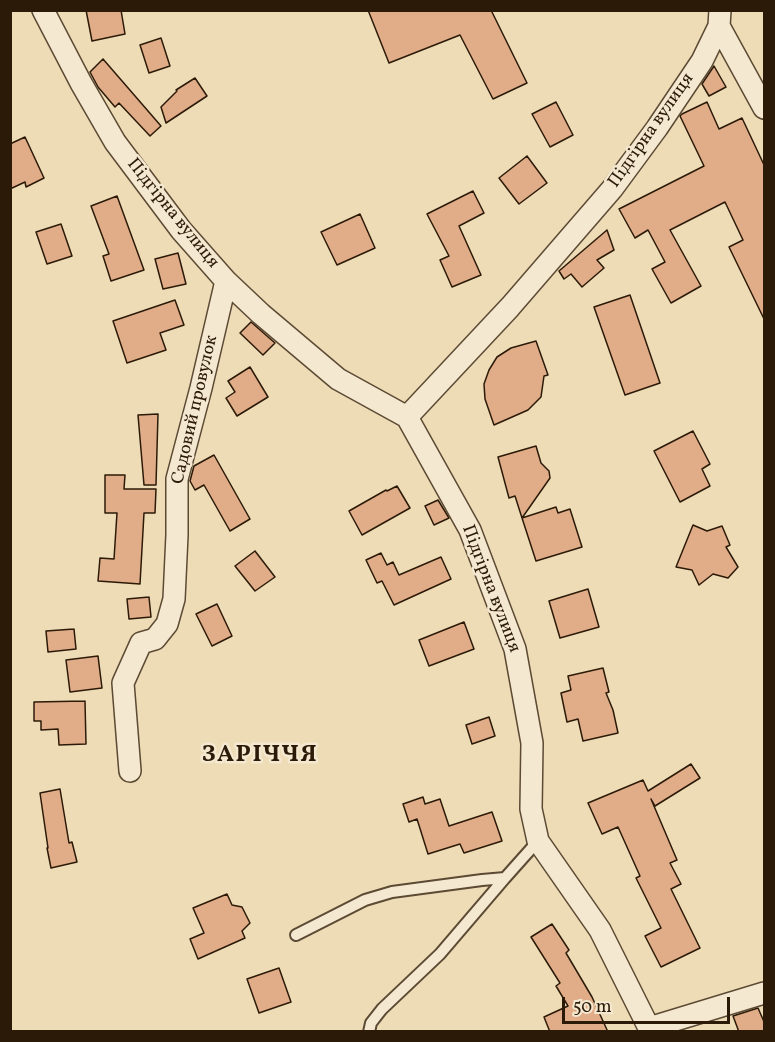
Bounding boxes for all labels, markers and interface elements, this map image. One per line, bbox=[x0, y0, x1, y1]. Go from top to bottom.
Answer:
street label: Підгірна вулиця bbox=[604, 70, 700, 192]
street label: Підгірна вулиця bbox=[121, 155, 223, 273]
street label: Садовий провулок bbox=[168, 333, 224, 487]
street label: Підгірна вулиця bbox=[456, 522, 524, 656]
district label: ЗАРІЧЧЯ bbox=[202, 743, 318, 771]
scale bar bbox=[565, 985, 733, 1023]
text: 50 m bbox=[573, 995, 612, 1020]

